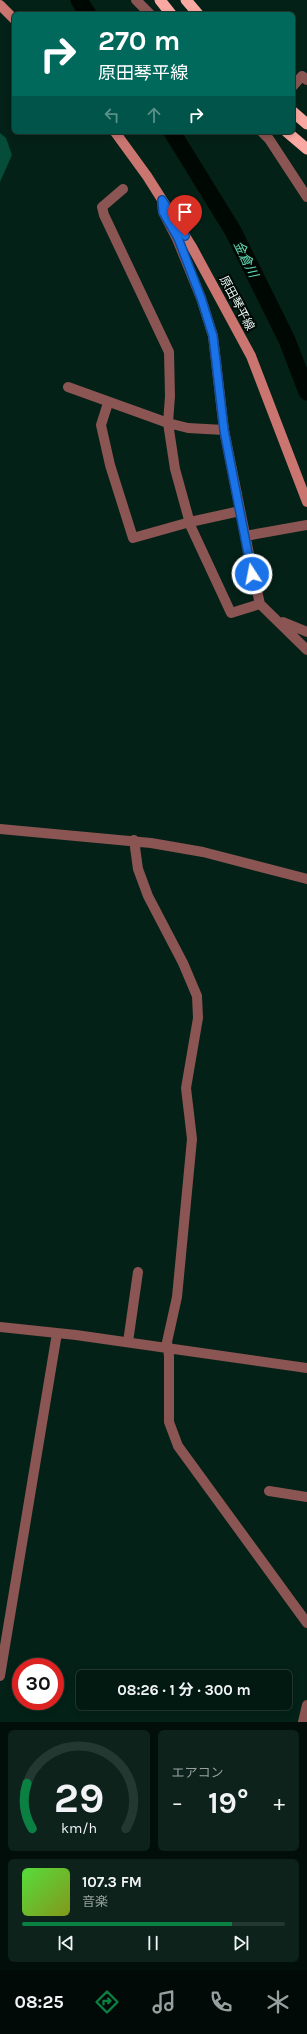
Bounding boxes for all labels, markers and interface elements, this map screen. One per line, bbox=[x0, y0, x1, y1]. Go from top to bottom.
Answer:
text: 270 m bbox=[98, 24, 180, 57]
icon: right bbox=[32, 28, 84, 80]
text: 原田琴平線 bbox=[98, 62, 188, 84]
icon: left bbox=[101, 104, 123, 126]
icon: ahead bbox=[143, 104, 165, 126]
icon: right bbox=[185, 104, 207, 126]
pin bbox=[168, 195, 202, 236]
icon: arrive bbox=[174, 201, 196, 223]
water label: 金倉川 bbox=[231, 238, 262, 282]
street label: 原田琴平線 bbox=[217, 273, 257, 333]
position arrow bbox=[231, 553, 273, 595]
speed limit sign: 30 bbox=[12, 1658, 64, 1710]
text: 08:26 · 1 分 · 300 m bbox=[117, 1681, 251, 1699]
text: エアコン bbox=[172, 1765, 224, 1780]
text: 29 bbox=[53, 1773, 104, 1821]
text: 19° bbox=[208, 1785, 249, 1821]
text: − bbox=[172, 1790, 183, 1816]
text: + bbox=[273, 1790, 285, 1816]
text: km/h bbox=[61, 1819, 97, 1836]
text: 107.3 FM bbox=[82, 1873, 142, 1891]
text: 音楽 bbox=[82, 1894, 108, 1909]
icon: previous bbox=[55, 1932, 77, 1954]
icon: pause bbox=[142, 1932, 164, 1954]
icon: next bbox=[230, 1932, 252, 1954]
icon: directions bbox=[93, 1988, 121, 2016]
icon: music bbox=[150, 1988, 178, 2016]
icon: phone bbox=[207, 1988, 235, 2016]
icon: climate bbox=[264, 1988, 292, 2016]
text: 08:25 bbox=[15, 1991, 64, 2013]

